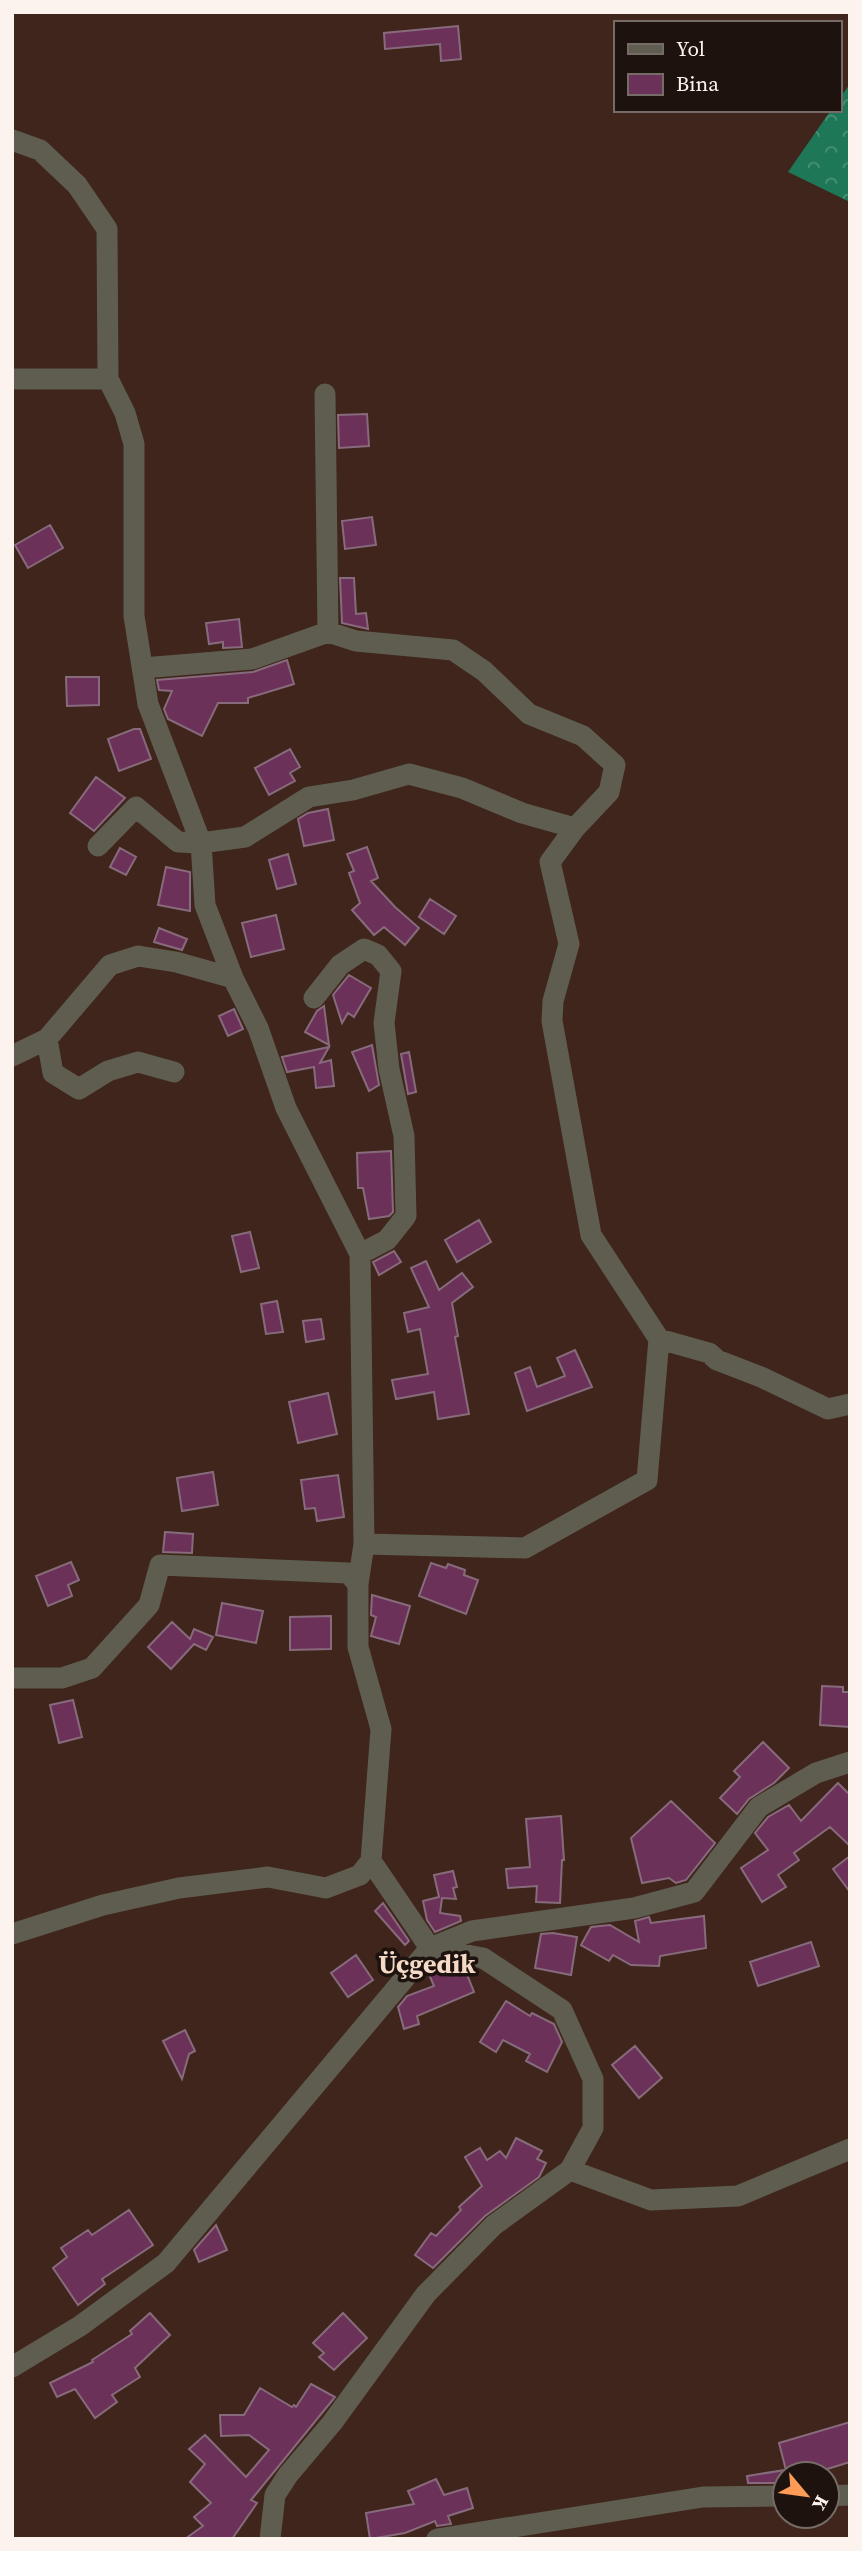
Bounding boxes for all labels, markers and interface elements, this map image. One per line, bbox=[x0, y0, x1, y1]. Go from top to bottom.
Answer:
legend bbox=[614, 21, 841, 112]
text: Yol bbox=[676, 34, 705, 63]
text: Bina bbox=[676, 69, 719, 98]
district label: Üçgedik bbox=[378, 1946, 476, 1982]
north arrow bbox=[771, 2460, 841, 2530]
text: K bbox=[806, 2491, 835, 2516]

